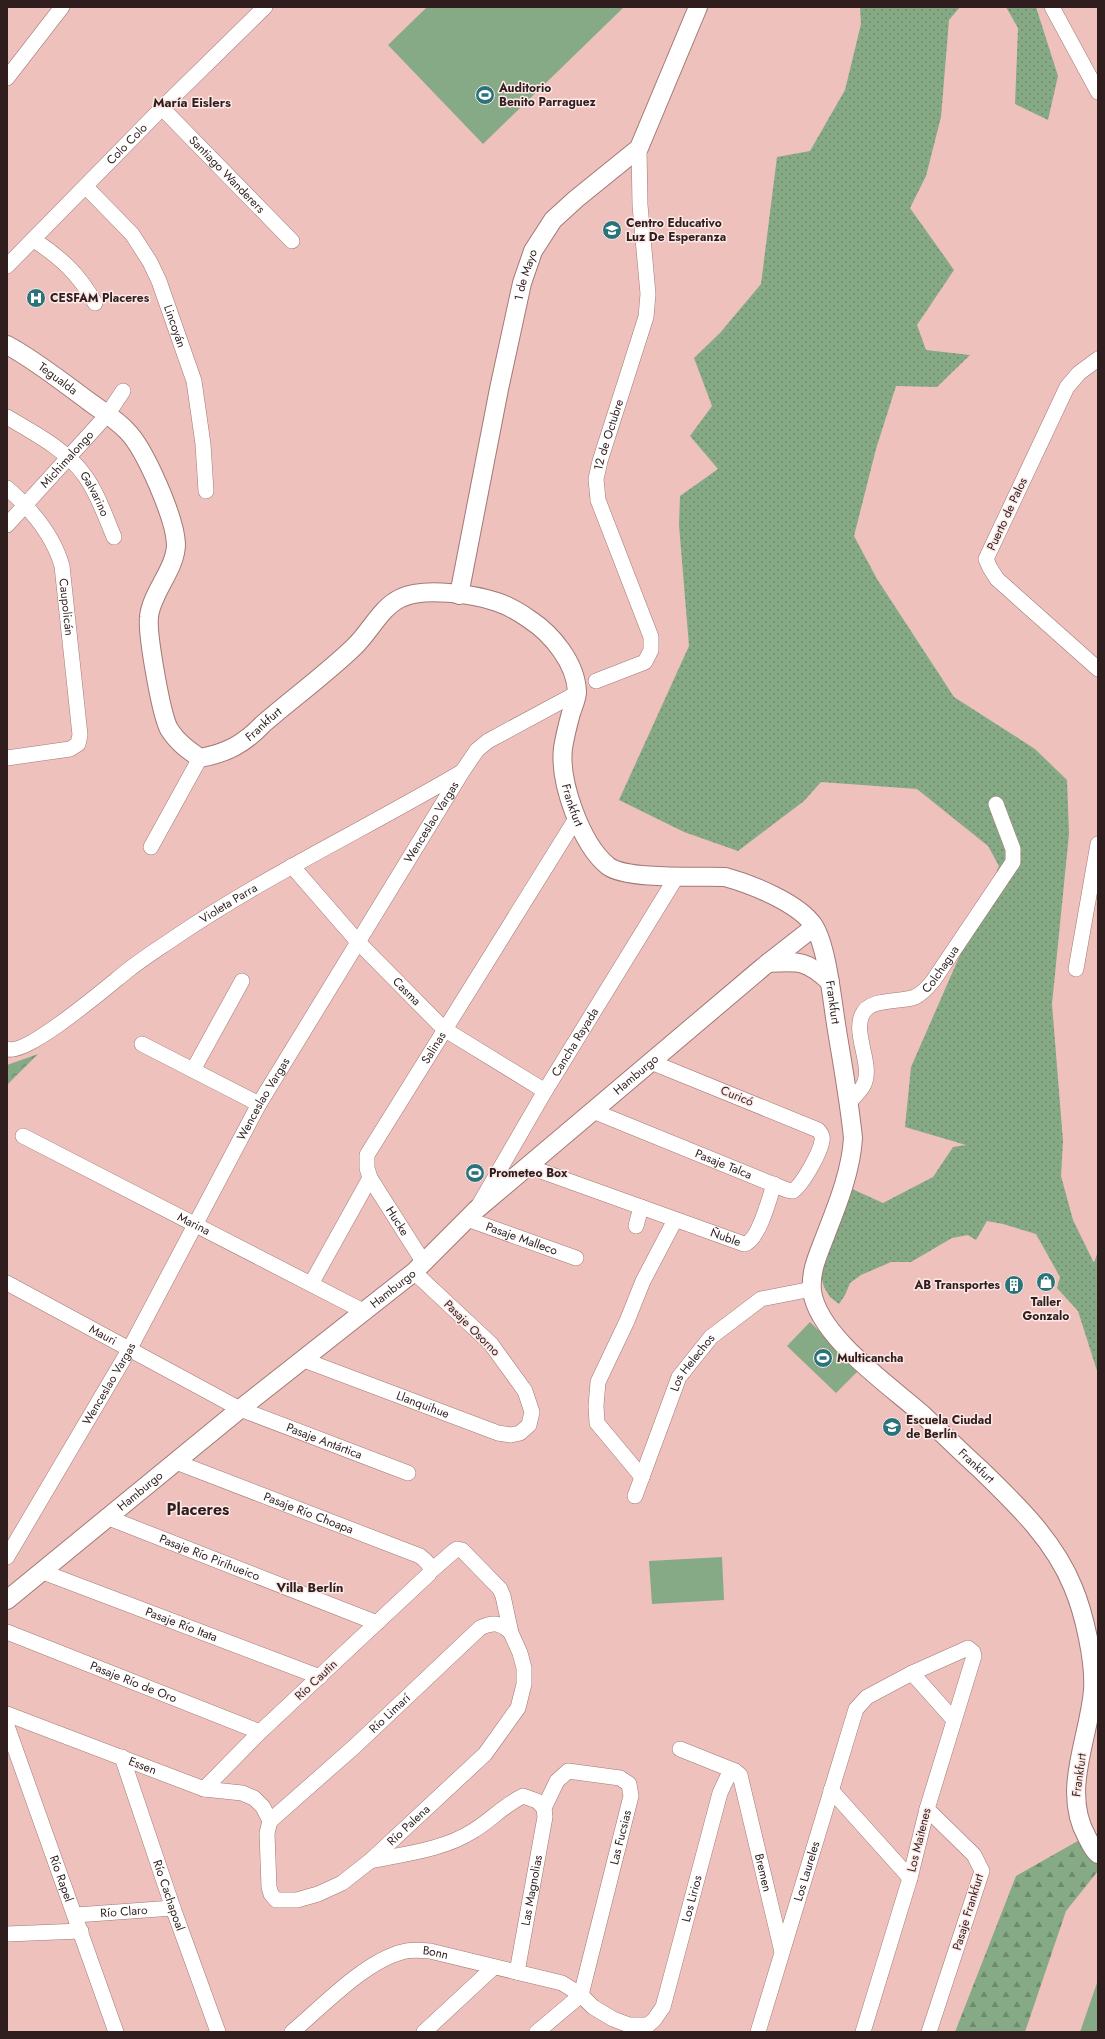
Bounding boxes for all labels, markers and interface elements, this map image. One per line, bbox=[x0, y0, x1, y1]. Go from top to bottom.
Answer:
place label: Auditorio Benito Parraguez bbox=[498, 79, 596, 111]
sports icon: Auditorio Benito Parraguez bbox=[474, 84, 496, 106]
district label: María Eislers bbox=[153, 93, 231, 112]
street label: Colo Colo bbox=[102, 119, 152, 169]
street label: Santiago Wanderers bbox=[185, 132, 269, 218]
place label: Centro Educativo Luz De Esperanza bbox=[626, 214, 726, 246]
school or university icon: Centro Educativo Luz De Esperanza bbox=[601, 219, 623, 241]
street label: 1 de Mayo bbox=[509, 246, 542, 302]
hospital icon: CESFAM Placeres bbox=[25, 287, 47, 309]
place label: CESFAM Placeres bbox=[50, 289, 150, 307]
street label: Lincoyán bbox=[159, 302, 191, 350]
street label: Tegualda bbox=[35, 358, 82, 399]
street label: 12 de Octubre bbox=[589, 397, 628, 472]
street label: Michimalongo bbox=[36, 426, 98, 492]
street label: Galvarino bbox=[75, 467, 114, 520]
street label: Puerto de Palos bbox=[982, 474, 1032, 553]
street label: Caupolicán bbox=[54, 577, 78, 637]
street label: Frankfurt bbox=[241, 703, 286, 746]
street label: Wenceslao Vargas bbox=[400, 778, 463, 866]
street label: Frankfurt bbox=[557, 782, 588, 830]
street label: Violeta Parra bbox=[196, 879, 261, 928]
street label: Colchagua bbox=[918, 942, 963, 997]
street label: Casma bbox=[388, 973, 425, 1010]
street label: Frankfurt bbox=[821, 979, 845, 1025]
street label: Cancha Rayada bbox=[547, 1004, 603, 1080]
street label: Salinas bbox=[417, 1028, 451, 1067]
street label: Hamburgo bbox=[609, 1050, 663, 1099]
street label: Wenceslao Vargas bbox=[232, 1054, 294, 1144]
street label: Curicó bbox=[718, 1081, 757, 1111]
street label: Pasaje Talca bbox=[692, 1145, 755, 1184]
sports icon: Prometeo Box bbox=[464, 1162, 486, 1184]
place label: Prometeo Box bbox=[489, 1164, 568, 1182]
street label: Hucke bbox=[381, 1203, 414, 1239]
street label: Marina bbox=[174, 1208, 214, 1240]
street label: Pasaje Malleco bbox=[483, 1217, 560, 1260]
street label: Ñuble bbox=[708, 1224, 743, 1251]
street label: Hamburgo bbox=[366, 1264, 420, 1312]
shop icon: Taller Gonzalo bbox=[1035, 1271, 1057, 1293]
building icon: AB Transportes bbox=[1003, 1274, 1025, 1296]
place label: AB Transportes bbox=[913, 1276, 1001, 1294]
place label: Taller Gonzalo bbox=[1023, 1293, 1069, 1325]
street label: Pasaje Osorno bbox=[440, 1296, 505, 1361]
street label: Mauri bbox=[86, 1320, 120, 1350]
street label: Los Helechos bbox=[665, 1330, 719, 1394]
street label: Wenceslao Vargas bbox=[78, 1339, 140, 1428]
sports icon: Multicancha bbox=[812, 1347, 834, 1369]
place label: Multicancha bbox=[837, 1349, 903, 1367]
street label: Llanquihue bbox=[394, 1387, 452, 1423]
place label: Escuela Ciudad de Berlín bbox=[906, 1411, 992, 1443]
school or university icon: Escuela Ciudad de Berlín bbox=[881, 1416, 903, 1438]
street label: Pasaje Antártica bbox=[284, 1418, 365, 1464]
street label: Frankfurt bbox=[954, 1444, 999, 1487]
street label: Hamburgo bbox=[113, 1467, 167, 1515]
street label: Pasaje Río Choapa bbox=[261, 1488, 356, 1539]
district label: Placeres bbox=[167, 1498, 229, 1521]
street label: Pasaje Río Pirihueico bbox=[157, 1530, 263, 1585]
district label: Villa Berlín bbox=[275, 1578, 344, 1597]
street label: Pasaje Río Itata bbox=[143, 1603, 220, 1646]
street label: Río Cautin bbox=[291, 1655, 341, 1705]
street label: Pasaje Río de Oro bbox=[87, 1657, 180, 1707]
street label: Río Limarí bbox=[365, 1689, 415, 1737]
street label: Essen bbox=[126, 1752, 159, 1779]
street label: Frankfurt bbox=[1067, 1752, 1091, 1798]
street label: Río Palena bbox=[383, 1800, 434, 1850]
street label: Los Maitenes bbox=[902, 1806, 936, 1874]
street label: Las Fucsias bbox=[605, 1808, 636, 1867]
street label: Los Laureles bbox=[789, 1839, 824, 1903]
street label: Bremen bbox=[750, 1852, 776, 1894]
street label: Río Rapel bbox=[45, 1853, 78, 1904]
street label: Las Magnolias bbox=[517, 1853, 547, 1927]
street label: Río Cachapoal bbox=[148, 1857, 189, 1933]
street label: Pasaje Frankfurt bbox=[948, 1871, 988, 1953]
street label: Los Lirios bbox=[677, 1873, 707, 1924]
street label: Río Claro bbox=[100, 1901, 149, 1922]
street label: Bonn bbox=[422, 1941, 450, 1964]

